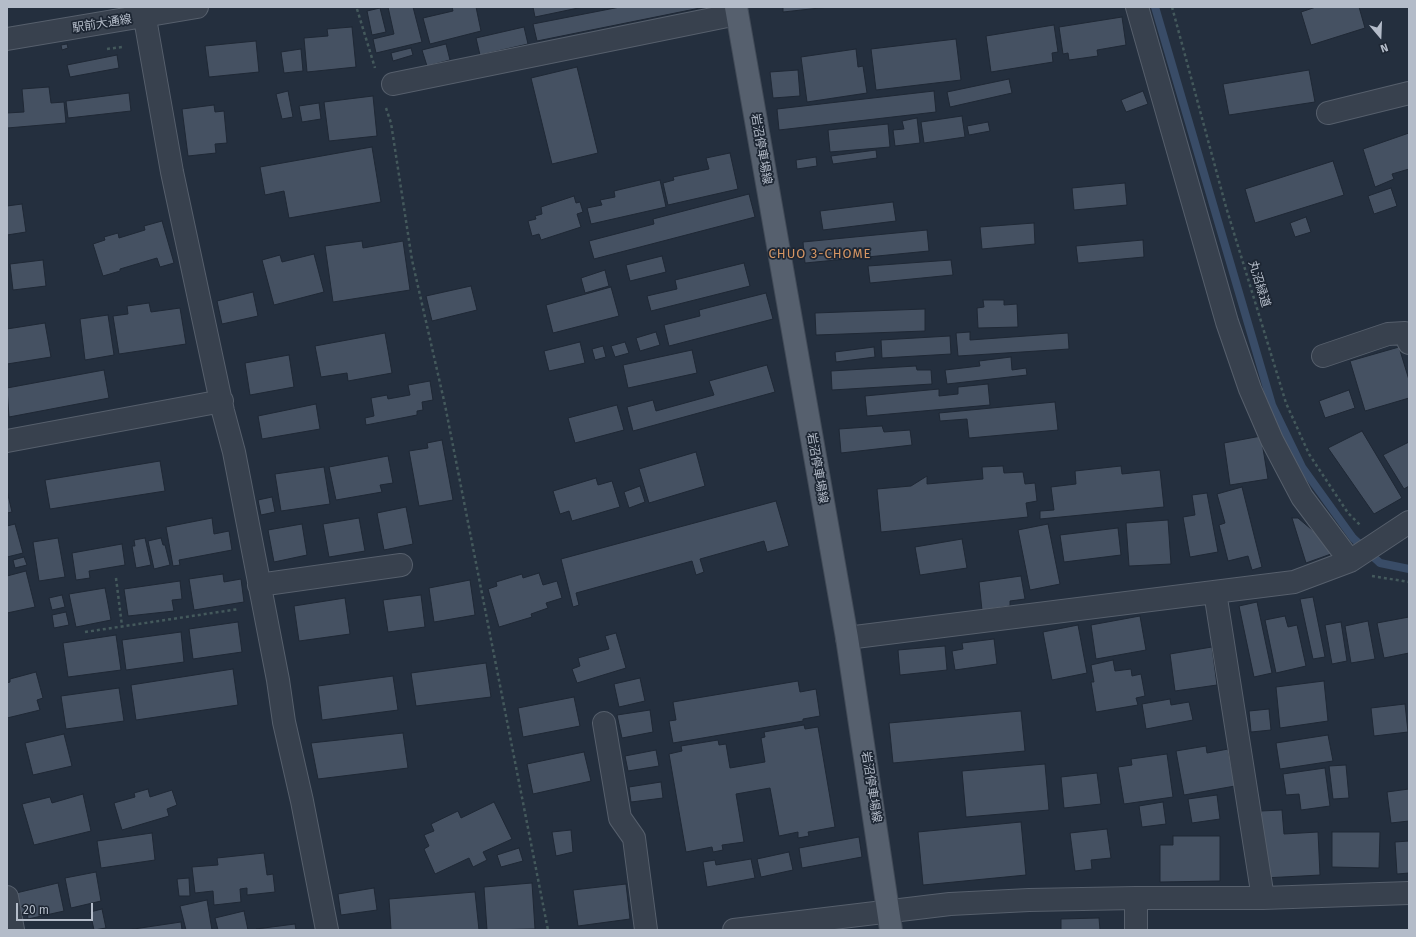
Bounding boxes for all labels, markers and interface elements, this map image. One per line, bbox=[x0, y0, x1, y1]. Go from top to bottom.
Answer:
street label: 駅前大通線 bbox=[71, 12, 133, 36]
north arrow bbox=[1360, 16, 1400, 56]
text: N bbox=[1379, 40, 1390, 55]
street label: 岩沼停車場線 bbox=[748, 112, 774, 186]
district label: CHUO 3-CHOME bbox=[769, 246, 871, 262]
street label: 丸沼緑道 bbox=[1245, 259, 1273, 309]
street label: 岩沼停車場線 bbox=[804, 431, 830, 505]
street label: 岩沼停車場線 bbox=[858, 750, 884, 824]
scale bar bbox=[18, 895, 95, 921]
text: 20 m bbox=[23, 903, 49, 917]

